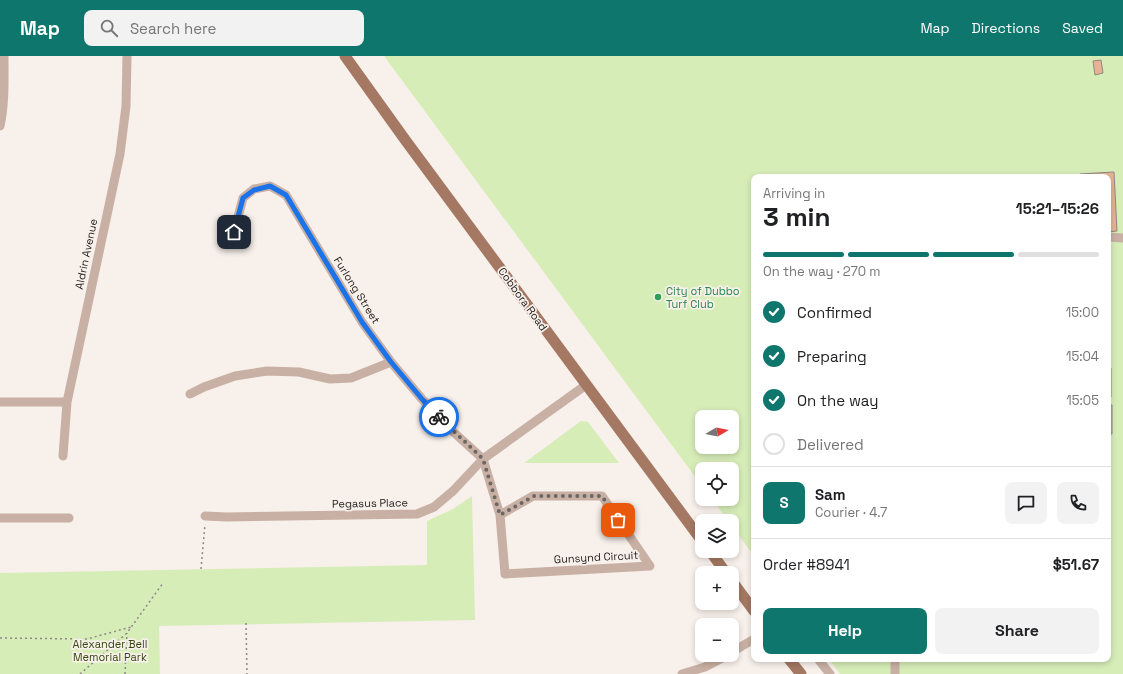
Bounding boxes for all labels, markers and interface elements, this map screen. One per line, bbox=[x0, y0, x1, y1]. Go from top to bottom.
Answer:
search box bbox=[84, 10, 364, 46]
text: Map bbox=[20, 16, 60, 41]
icon: search bbox=[98, 17, 120, 39]
text: Search here bbox=[130, 19, 216, 38]
text: Map bbox=[920, 19, 950, 37]
text: Directions bbox=[972, 19, 1040, 37]
text: Saved bbox=[1062, 19, 1103, 37]
text: Arriving in bbox=[763, 185, 825, 202]
text: 15:21–15:26 bbox=[1016, 199, 1099, 218]
text: 3 min bbox=[763, 200, 831, 234]
pin bbox=[217, 215, 251, 249]
street label: Aldrin Avenue bbox=[72, 217, 100, 291]
icon: home bbox=[223, 221, 245, 243]
street label: Furlong Street bbox=[331, 254, 383, 326]
text: On the way · 270 m bbox=[763, 263, 881, 280]
street label: Cobbora Road bbox=[495, 265, 551, 333]
place label: City of Dubbo Turf Club bbox=[666, 284, 740, 311]
marker: City of Dubbo Turf Club bbox=[653, 292, 663, 302]
icon: check bbox=[763, 301, 785, 323]
text: Confirmed bbox=[797, 303, 872, 322]
text: 15:00 bbox=[1066, 304, 1099, 321]
icon: check bbox=[763, 345, 785, 367]
text: Preparing bbox=[797, 347, 867, 366]
text: 15:04 bbox=[1066, 348, 1099, 365]
icon: check bbox=[763, 389, 785, 411]
text: On the way bbox=[797, 391, 878, 410]
text: 15:05 bbox=[1066, 392, 1099, 409]
courier bbox=[419, 397, 459, 437]
icon: bike bbox=[428, 406, 450, 428]
north arrow bbox=[695, 410, 739, 454]
map controls bbox=[695, 410, 739, 662]
text: Delivered bbox=[797, 435, 864, 454]
button: locate bbox=[695, 462, 739, 506]
button: chat bbox=[1005, 482, 1047, 524]
button: phone bbox=[1057, 482, 1099, 524]
text: Sam bbox=[815, 485, 846, 504]
text: S bbox=[779, 493, 789, 512]
street label: Pegasus Place bbox=[332, 495, 408, 511]
pin bbox=[601, 503, 635, 537]
text: Courier · 4.7 bbox=[815, 504, 887, 521]
icon: bag bbox=[607, 509, 629, 531]
button: layers bbox=[695, 514, 739, 558]
street label: Gunsynd Circuit bbox=[553, 548, 639, 566]
text: Order #8941 bbox=[763, 555, 850, 574]
text: $51.67 bbox=[1053, 555, 1099, 574]
button: + bbox=[695, 566, 739, 610]
button: Help bbox=[763, 608, 927, 654]
button: Share bbox=[935, 608, 1099, 654]
button: − bbox=[695, 618, 739, 662]
park label: Alexander Bell Memorial Park bbox=[73, 637, 147, 664]

